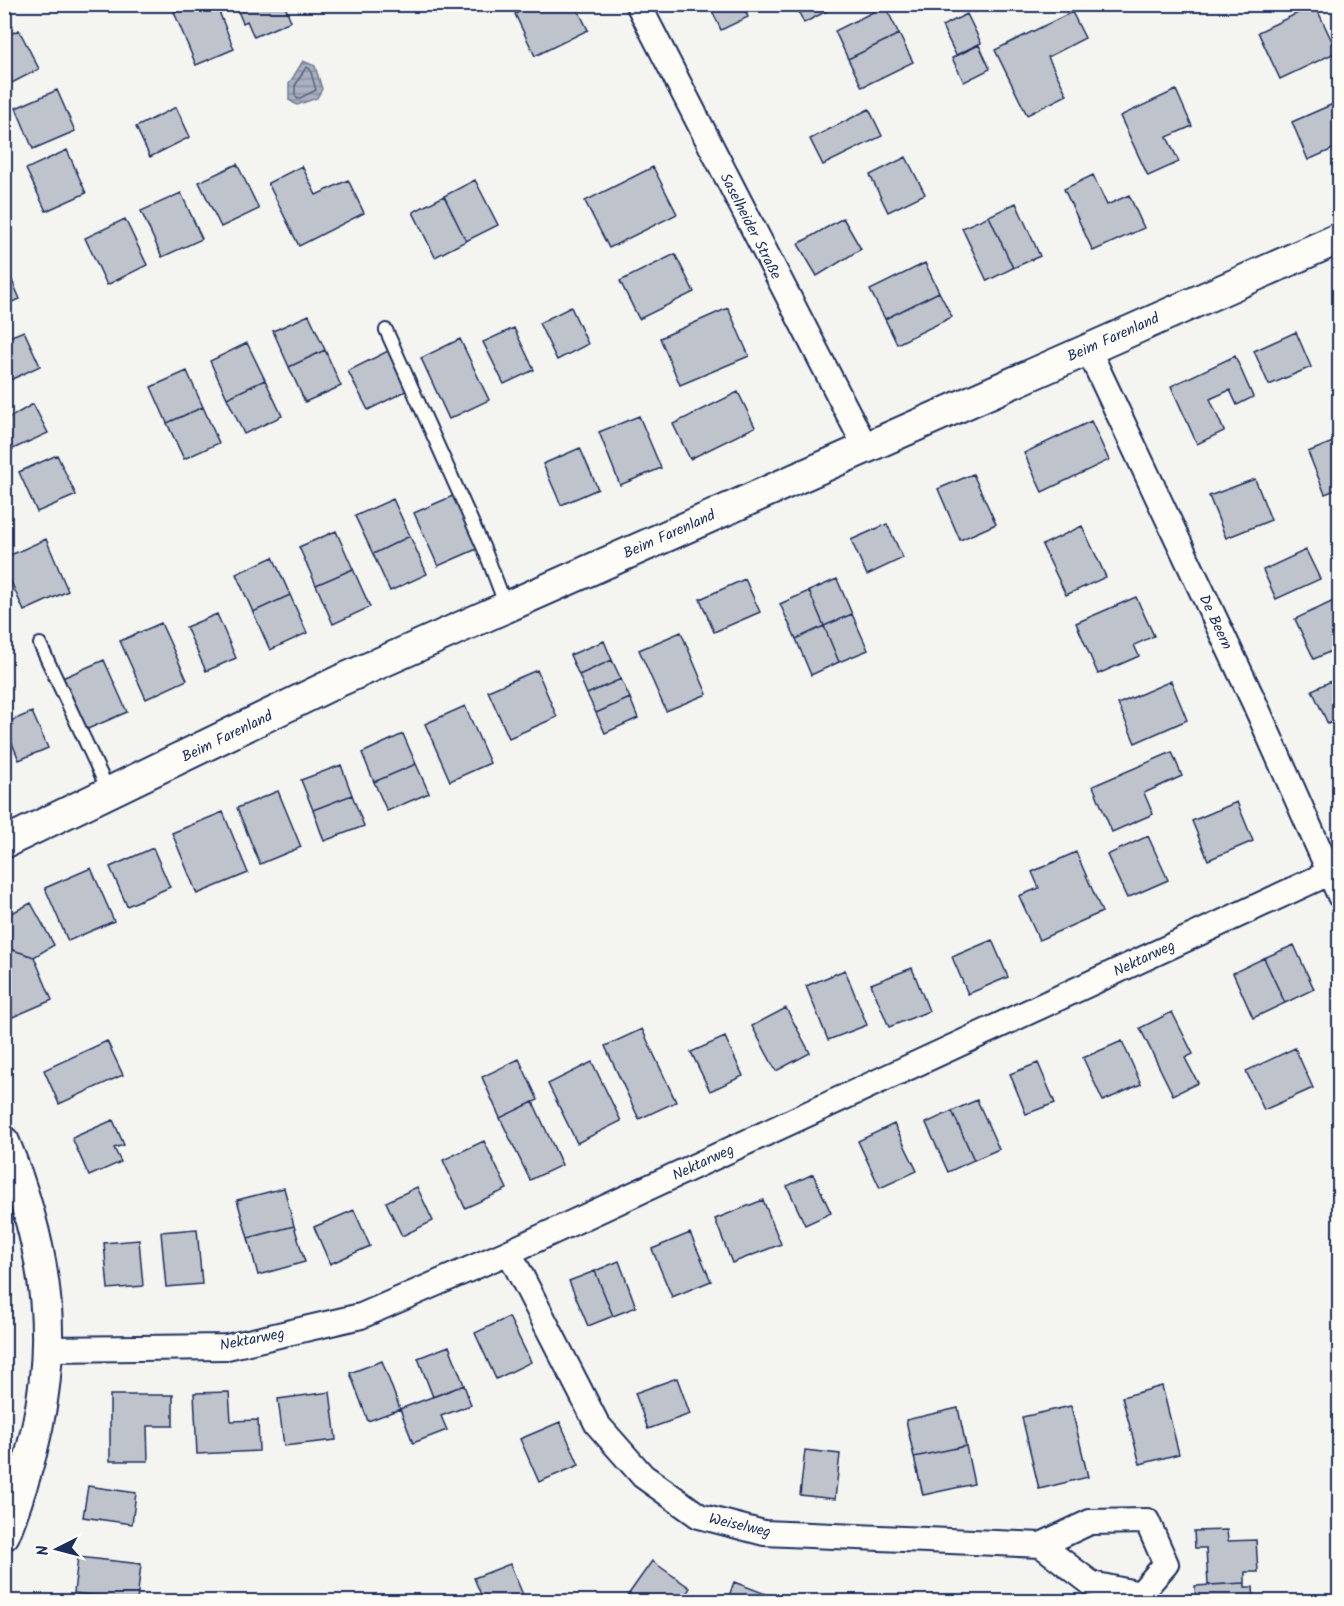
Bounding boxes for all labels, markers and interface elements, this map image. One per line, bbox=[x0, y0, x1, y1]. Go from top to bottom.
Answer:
street label: Saselheider Straße bbox=[713, 169, 787, 284]
street label: Beim Farenland bbox=[1063, 307, 1164, 369]
street label: Beim Farenland bbox=[619, 504, 720, 566]
street label: De Beern bbox=[1192, 591, 1238, 654]
street label: Beim Farenland bbox=[178, 704, 277, 769]
street label: Nektarweg bbox=[1110, 934, 1179, 984]
street label: Nektarweg bbox=[669, 1138, 738, 1188]
street label: Nektarweg bbox=[218, 1322, 287, 1358]
street label: Weiselweg bbox=[706, 1507, 773, 1545]
north arrow bbox=[27, 1519, 87, 1579]
text: N bbox=[31, 1544, 57, 1557]

